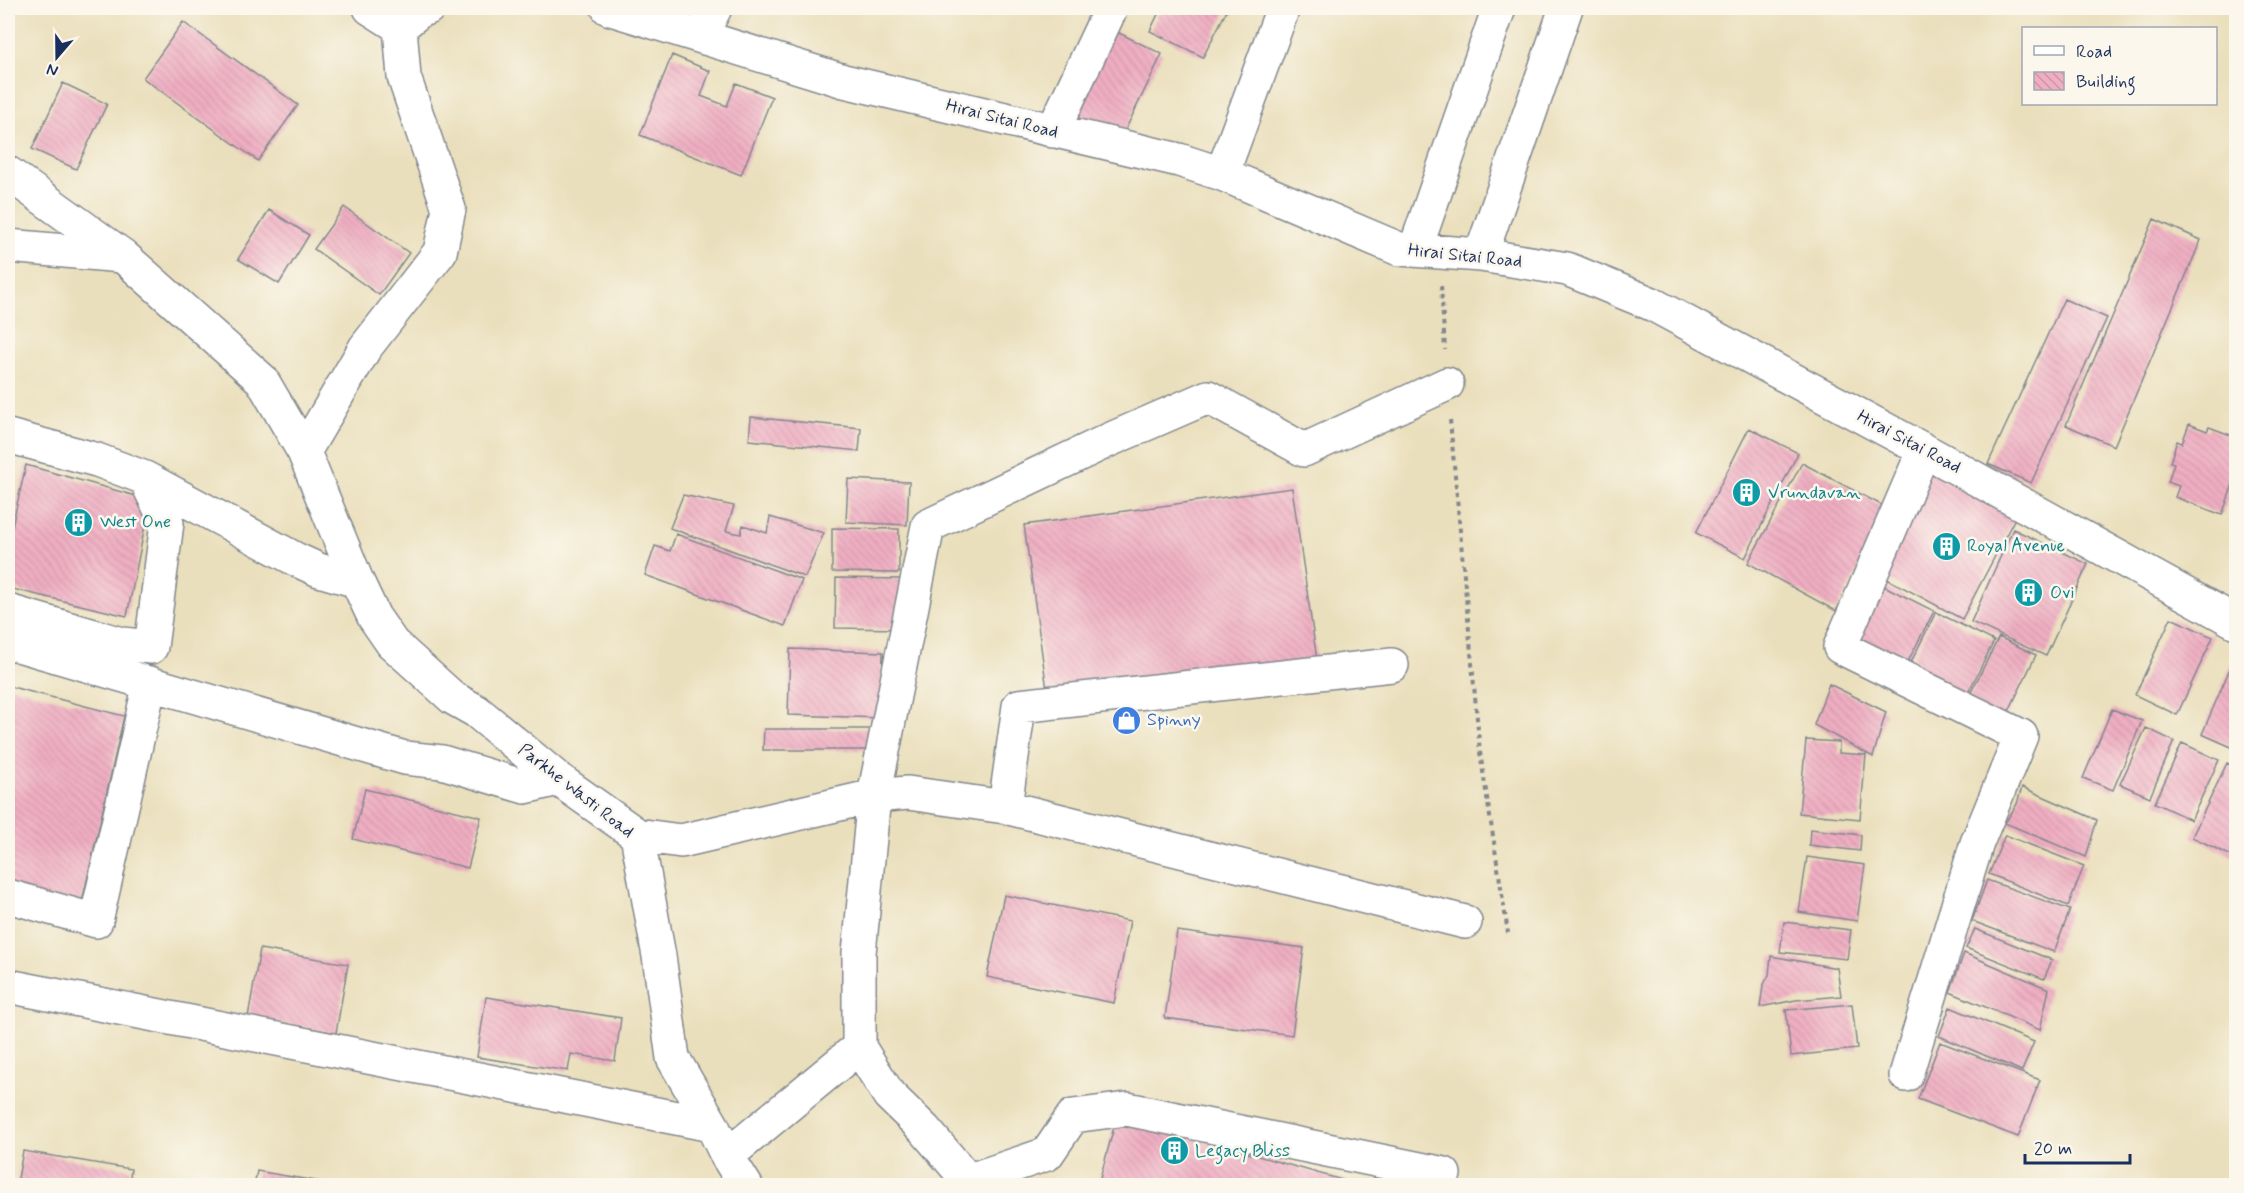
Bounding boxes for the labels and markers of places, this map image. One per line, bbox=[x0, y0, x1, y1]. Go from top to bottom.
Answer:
building icon: Vrundavan bbox=[1731, 477, 1763, 509]
place label: Vrundavan bbox=[1768, 481, 1860, 505]
building icon: West One bbox=[63, 506, 95, 538]
place label: West One bbox=[100, 510, 171, 534]
building icon: Royal Avenue bbox=[1930, 530, 1962, 562]
place label: Royal Avenue bbox=[1967, 534, 2065, 558]
building icon: Ovi bbox=[2013, 577, 2045, 609]
place label: Ovi bbox=[2050, 581, 2075, 605]
shop icon: Spinny bbox=[1110, 704, 1142, 736]
place label: Spinny bbox=[1147, 708, 1201, 732]
building icon: Legacy Bliss bbox=[1158, 1135, 1190, 1167]
place label: Legacy Bliss bbox=[1195, 1139, 1290, 1165]

